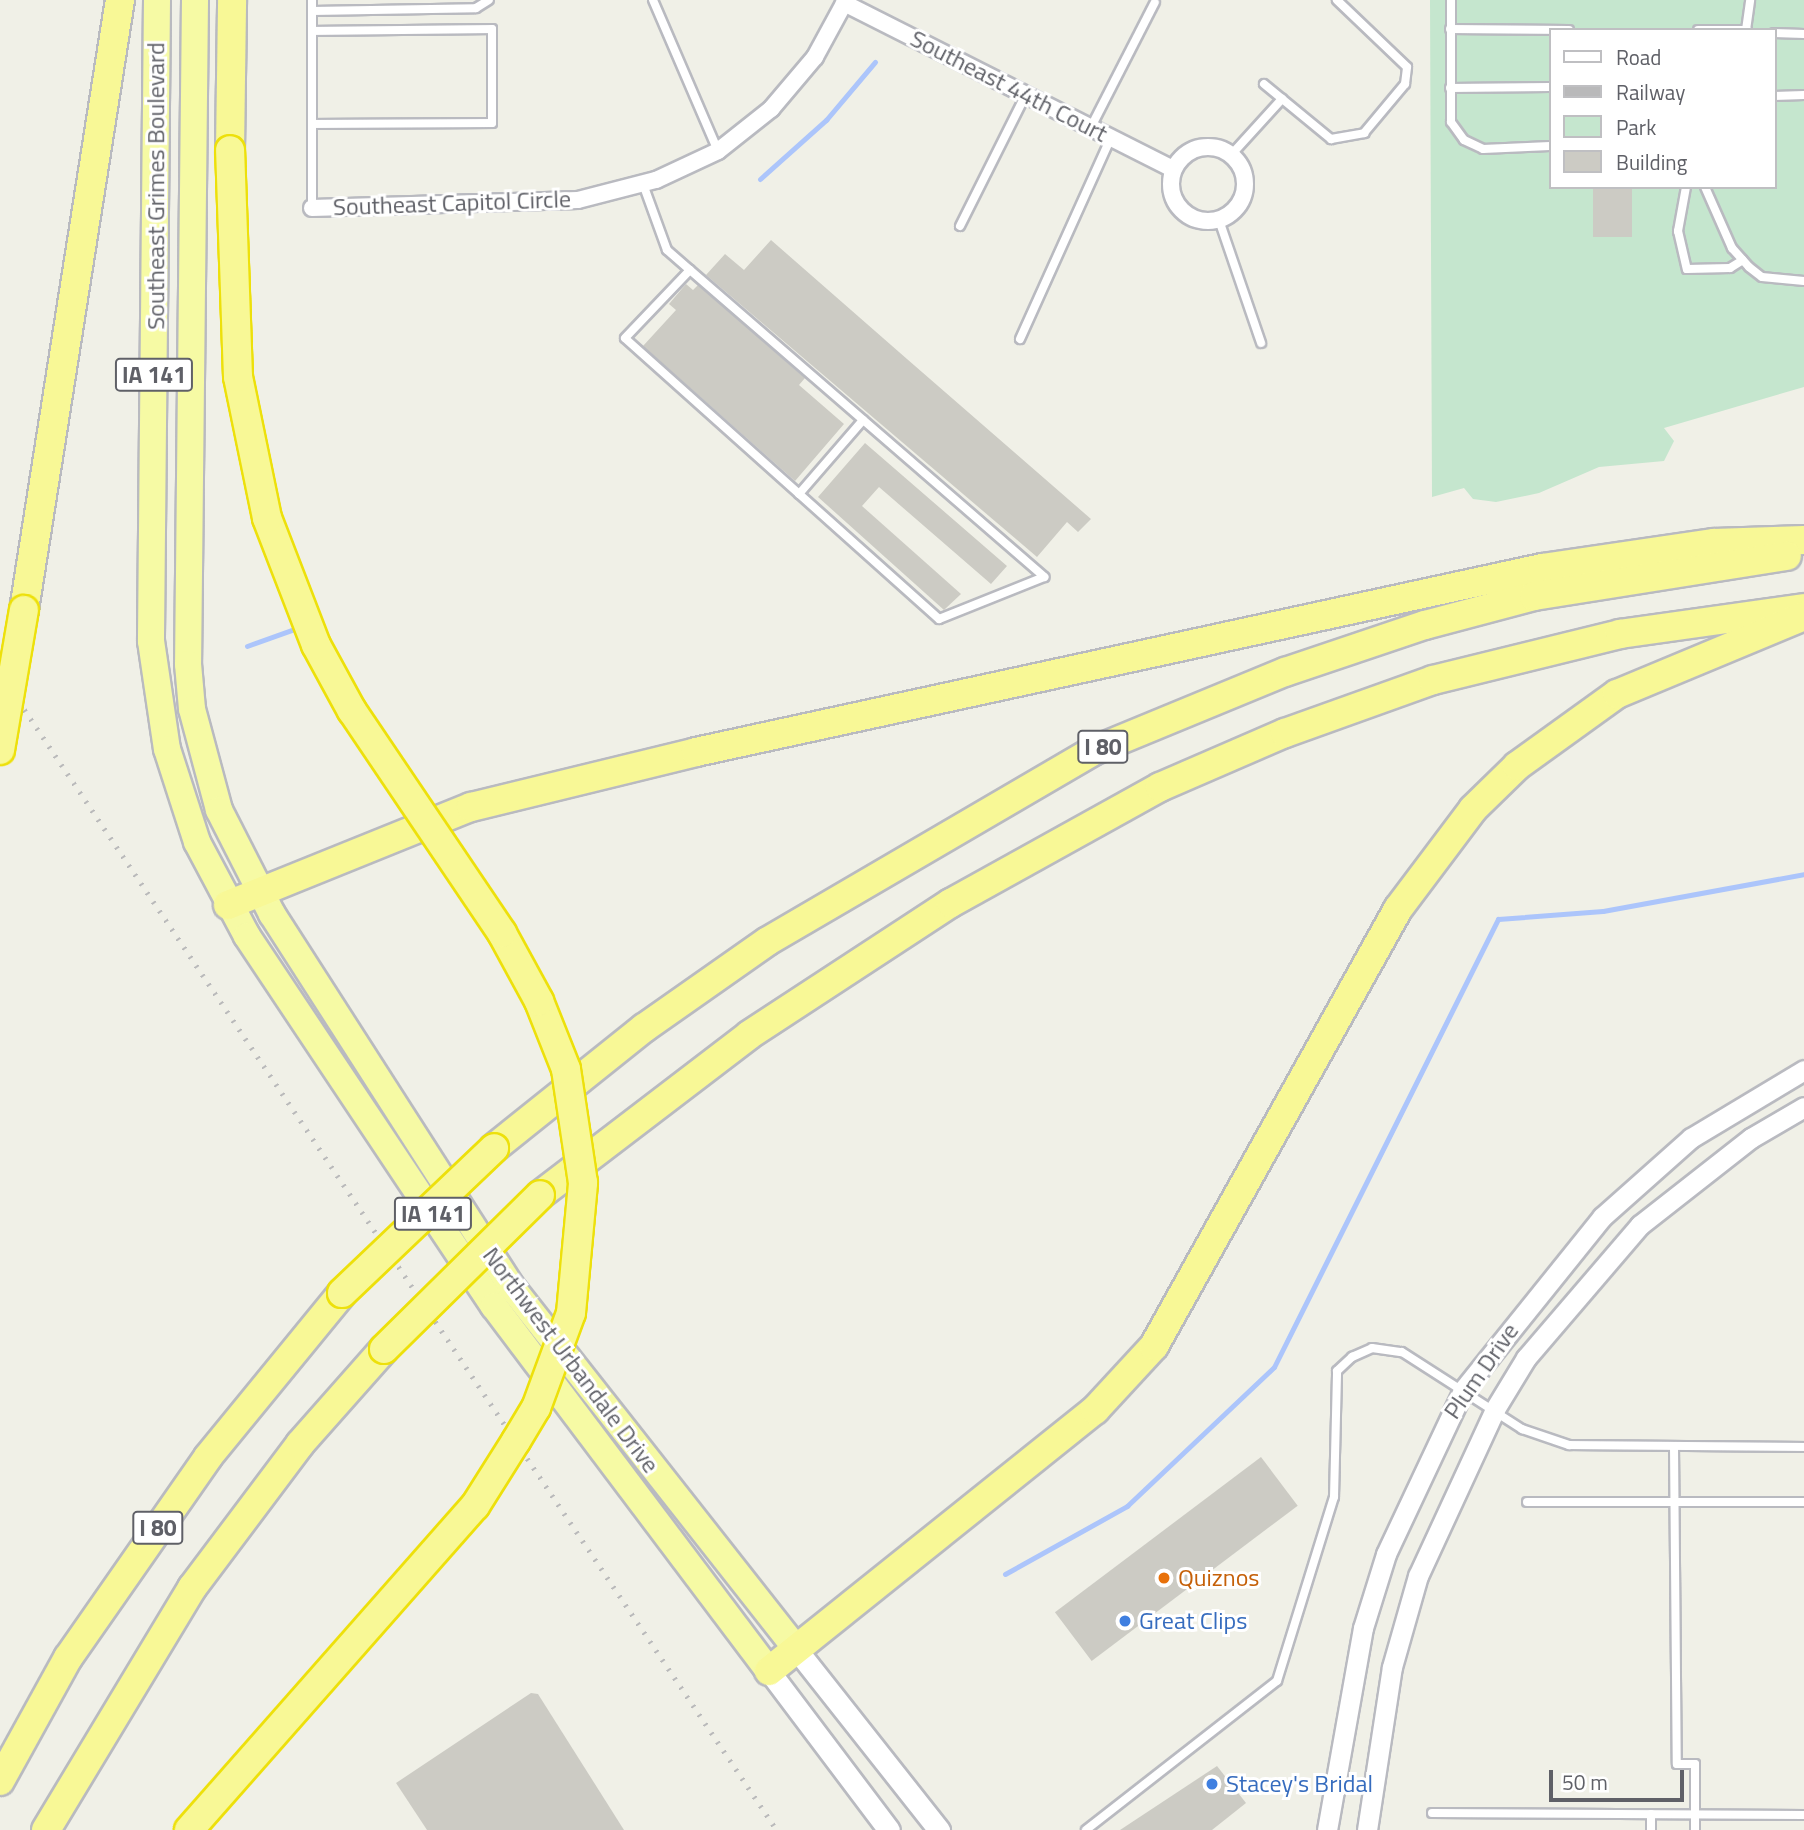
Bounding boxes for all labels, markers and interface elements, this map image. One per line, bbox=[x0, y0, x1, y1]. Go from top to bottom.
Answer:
street label: Southeast 44th Court bbox=[906, 24, 1112, 148]
legend bbox=[1548, 28, 1776, 189]
text: Road bbox=[1616, 41, 1661, 73]
street label: Southeast Grimes Boulevard bbox=[142, 42, 170, 330]
text: Railway bbox=[1616, 76, 1685, 108]
text: Park bbox=[1616, 111, 1656, 143]
text: Building bbox=[1616, 146, 1687, 178]
street label: Southeast Capitol Circle bbox=[332, 184, 572, 222]
road number: IA 141 bbox=[114, 356, 194, 394]
road number: I 80 bbox=[1077, 727, 1129, 766]
road number: IA 141 bbox=[393, 1194, 473, 1233]
street label: Northwest Urbandale Drive bbox=[477, 1242, 665, 1478]
street label: Plum Drive bbox=[1438, 1318, 1524, 1424]
road number: I 80 bbox=[132, 1508, 184, 1548]
place label: Quiznos bbox=[1178, 1564, 1259, 1592]
marker: Quiznos bbox=[1156, 1570, 1172, 1586]
place label: Great Clips bbox=[1139, 1607, 1247, 1635]
marker: Great Clips bbox=[1117, 1613, 1133, 1629]
scale bar bbox=[1552, 1756, 1687, 1800]
text: 50 m bbox=[1562, 1766, 1608, 1798]
place label: Stacey's Bridal bbox=[1226, 1770, 1373, 1798]
marker: Stacey's Bridal bbox=[1204, 1776, 1220, 1792]

